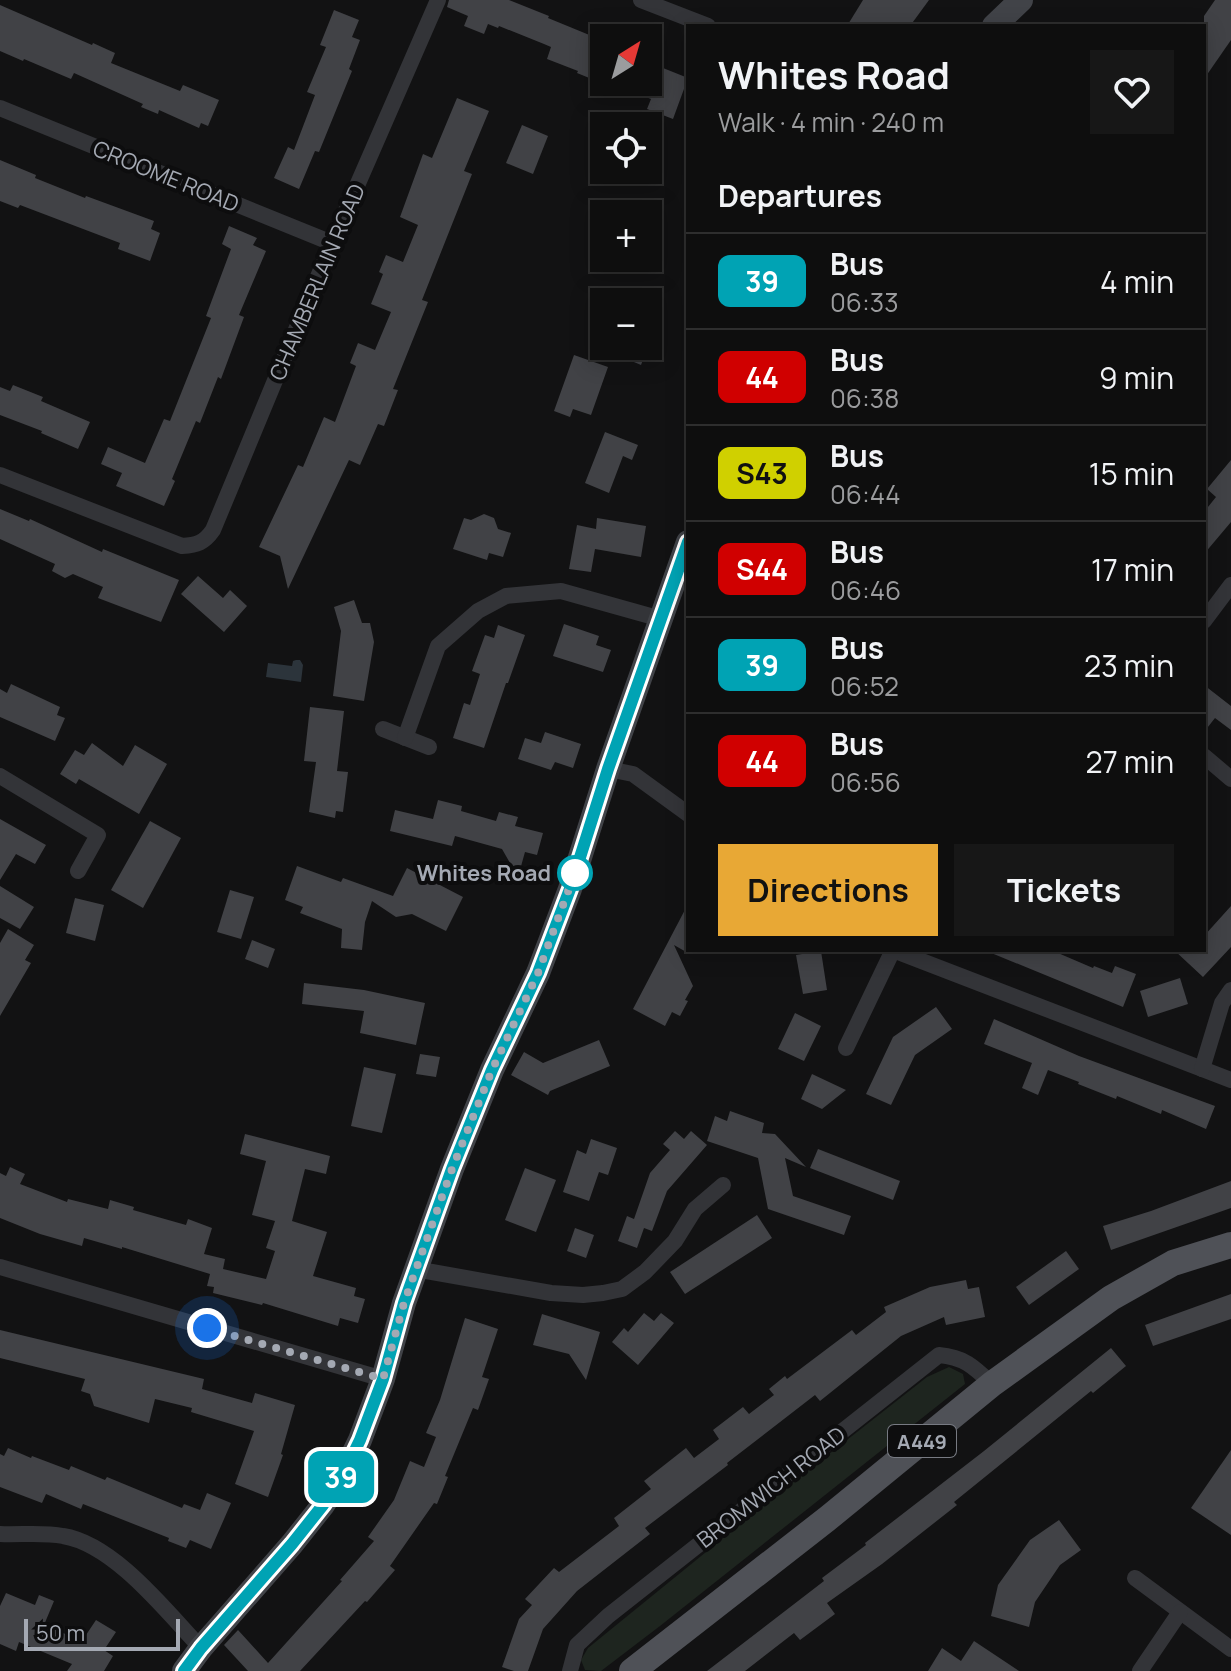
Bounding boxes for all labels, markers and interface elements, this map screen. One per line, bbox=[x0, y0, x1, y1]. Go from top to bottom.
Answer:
north arrow bbox=[590, 24, 662, 96]
map controls bbox=[590, 24, 662, 360]
text: Whites Road bbox=[718, 48, 950, 100]
button: heart bbox=[1090, 50, 1174, 134]
text: Walk · 4 min · 240 m bbox=[718, 104, 944, 140]
button: locate bbox=[590, 112, 662, 184]
street label: CROOME ROAD bbox=[89, 133, 243, 219]
text: Departures bbox=[718, 175, 882, 216]
street label: CHAMBERLAIN ROAD bbox=[262, 179, 372, 385]
button: + bbox=[590, 200, 662, 272]
text: Bus bbox=[830, 243, 884, 284]
text: 4 min bbox=[1100, 261, 1174, 302]
text: 39 bbox=[745, 262, 779, 300]
text: 06:33 bbox=[830, 284, 899, 320]
button: − bbox=[590, 288, 662, 360]
text: Bus bbox=[830, 339, 884, 380]
text: 9 min bbox=[1099, 357, 1174, 398]
text: 44 bbox=[745, 358, 779, 396]
text: 06:38 bbox=[830, 380, 899, 416]
text: Bus bbox=[830, 435, 884, 476]
text: 15 min bbox=[1089, 453, 1174, 494]
text: S43 bbox=[736, 454, 788, 492]
text: 06:44 bbox=[830, 476, 901, 512]
text: Bus bbox=[830, 531, 884, 572]
text: 17 min bbox=[1091, 549, 1174, 590]
text: S44 bbox=[736, 550, 788, 588]
text: 06:46 bbox=[830, 572, 901, 608]
text: Bus bbox=[830, 627, 884, 668]
text: 23 min bbox=[1084, 645, 1174, 686]
text: 39 bbox=[745, 646, 779, 684]
text: 06:52 bbox=[830, 668, 899, 704]
text: Bus bbox=[830, 723, 884, 764]
text: 27 min bbox=[1086, 741, 1174, 782]
text: 44 bbox=[745, 742, 779, 780]
text: 06:56 bbox=[830, 764, 901, 800]
button: Directions bbox=[718, 844, 938, 936]
button: Tickets bbox=[954, 844, 1174, 936]
marker: Whites Road bbox=[558, 856, 592, 890]
place label: Whites Road bbox=[417, 858, 551, 888]
your location bbox=[187, 1308, 227, 1348]
street label: BROMWICH ROAD bbox=[691, 1420, 851, 1554]
road number: A449 bbox=[888, 1425, 956, 1457]
line badge: 39 bbox=[305, 1451, 377, 1503]
text: 39 bbox=[324, 1458, 358, 1496]
scale bar bbox=[24, 1615, 180, 1651]
text: 50 m bbox=[36, 1618, 85, 1648]

